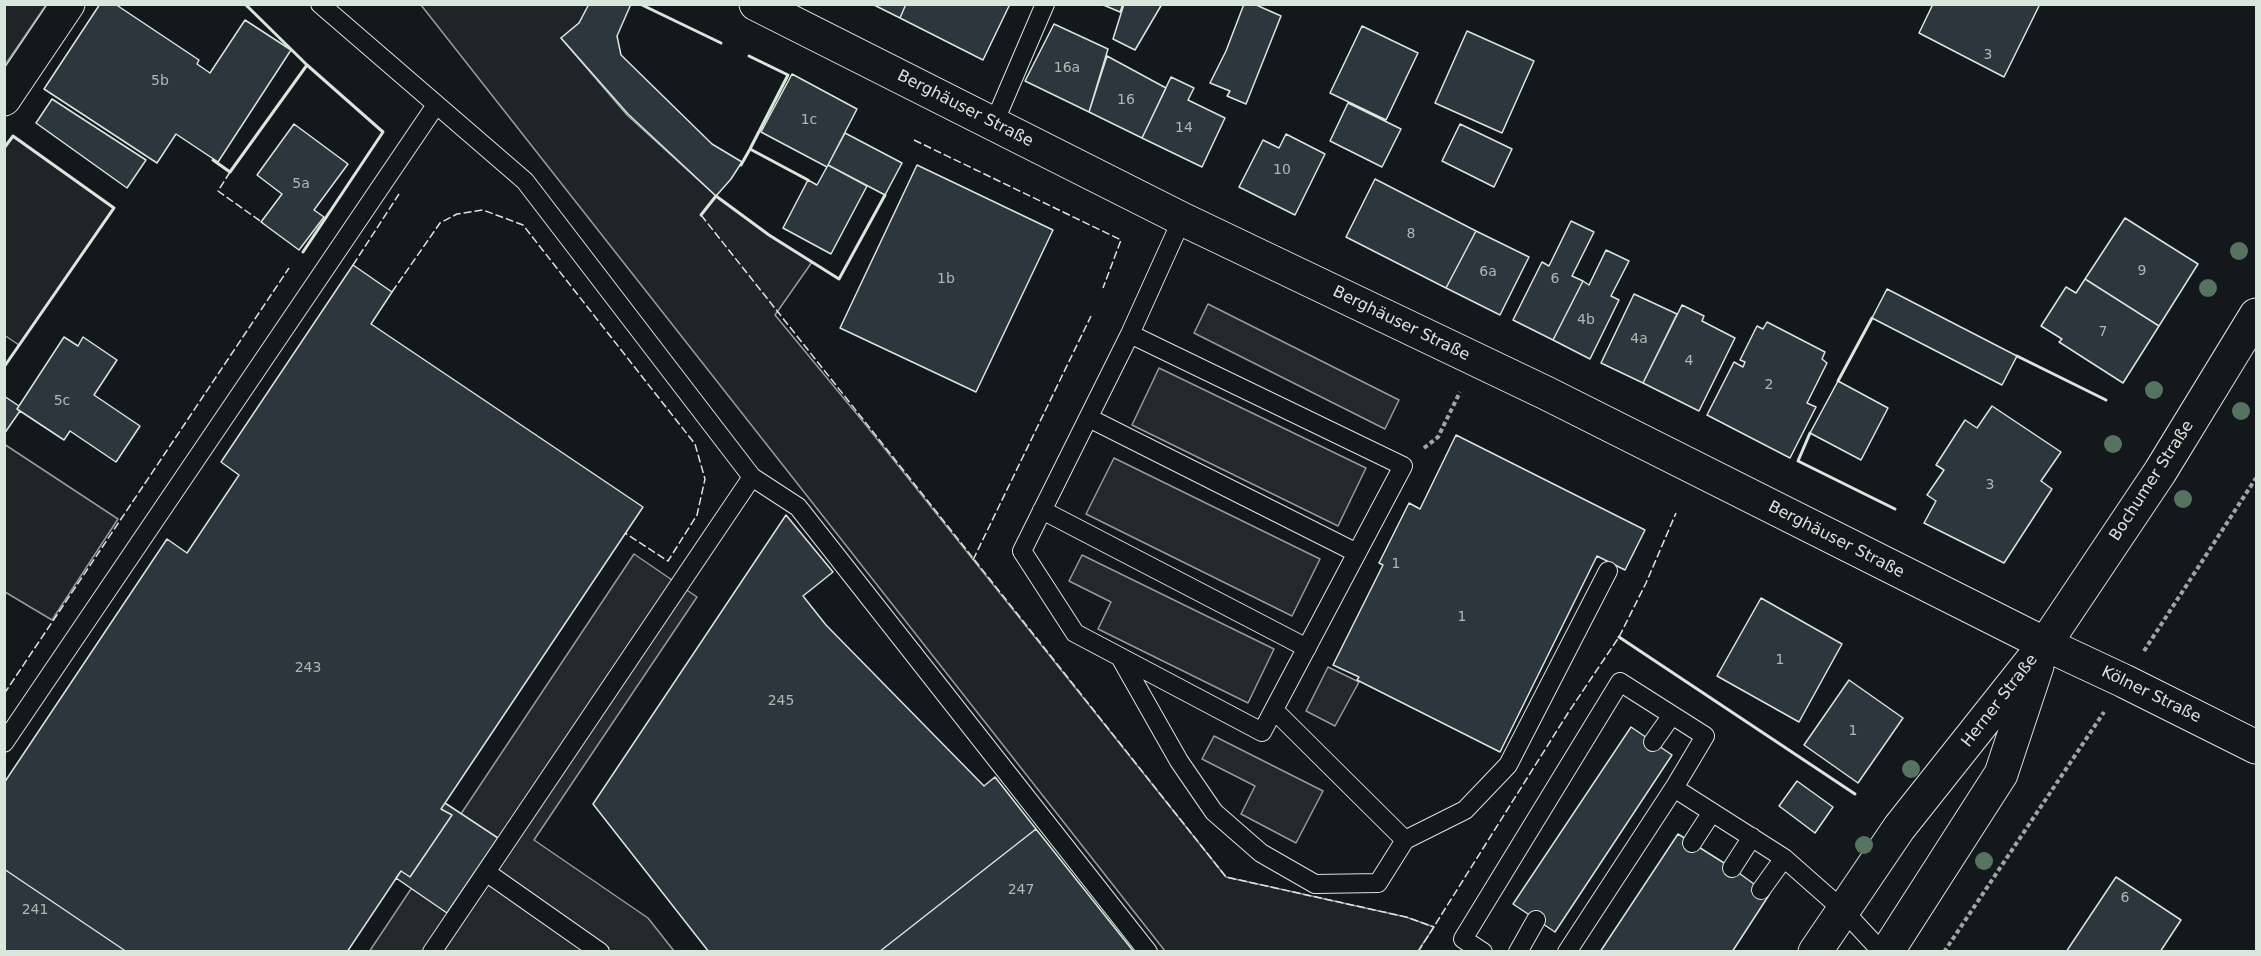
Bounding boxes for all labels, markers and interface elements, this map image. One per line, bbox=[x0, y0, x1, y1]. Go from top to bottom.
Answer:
house number: 3 bbox=[1984, 47, 1992, 63]
house number: 16a bbox=[1054, 60, 1080, 76]
street label: Berghäuser Straße bbox=[894, 66, 1036, 152]
house number: 5b bbox=[151, 73, 169, 89]
house number: 16 bbox=[1117, 92, 1135, 108]
house number: 1c bbox=[801, 112, 817, 128]
house number: 14 bbox=[1175, 120, 1193, 136]
house number: 10 bbox=[1273, 162, 1291, 178]
house number: 5a bbox=[292, 176, 310, 192]
house number: 8 bbox=[1407, 226, 1415, 242]
house number: 9 bbox=[2138, 263, 2146, 279]
house number: 6a bbox=[1479, 264, 1497, 280]
house number: 1b bbox=[937, 271, 955, 287]
house number: 6 bbox=[1551, 271, 1559, 287]
street label: Berghäuser Straße bbox=[1329, 283, 1473, 365]
house number: 4b bbox=[1577, 312, 1595, 328]
house number: 7 bbox=[2099, 324, 2107, 340]
house number: 4a bbox=[1630, 331, 1648, 347]
house number: 4 bbox=[1685, 353, 1693, 369]
house number: 2 bbox=[1765, 377, 1773, 393]
house number: 5c bbox=[54, 393, 70, 409]
street label: Bochumer Straße bbox=[2106, 417, 2198, 545]
house number: 3 bbox=[1986, 477, 1994, 493]
street label: Berghäuser Straße bbox=[1765, 497, 1907, 583]
house number: 1 bbox=[1392, 556, 1400, 572]
house number: 1 bbox=[1458, 609, 1466, 625]
street label: Herner Straße bbox=[1958, 651, 2042, 751]
house number: 1 bbox=[1776, 652, 1784, 668]
house number: 243 bbox=[295, 660, 321, 676]
street label: Kölner Straße bbox=[2098, 663, 2204, 727]
house number: 245 bbox=[768, 693, 794, 709]
house number: 1 bbox=[1849, 723, 1857, 739]
house number: 247 bbox=[1008, 882, 1034, 898]
house number: 6 bbox=[2121, 890, 2129, 906]
house number: 241 bbox=[22, 902, 48, 918]

